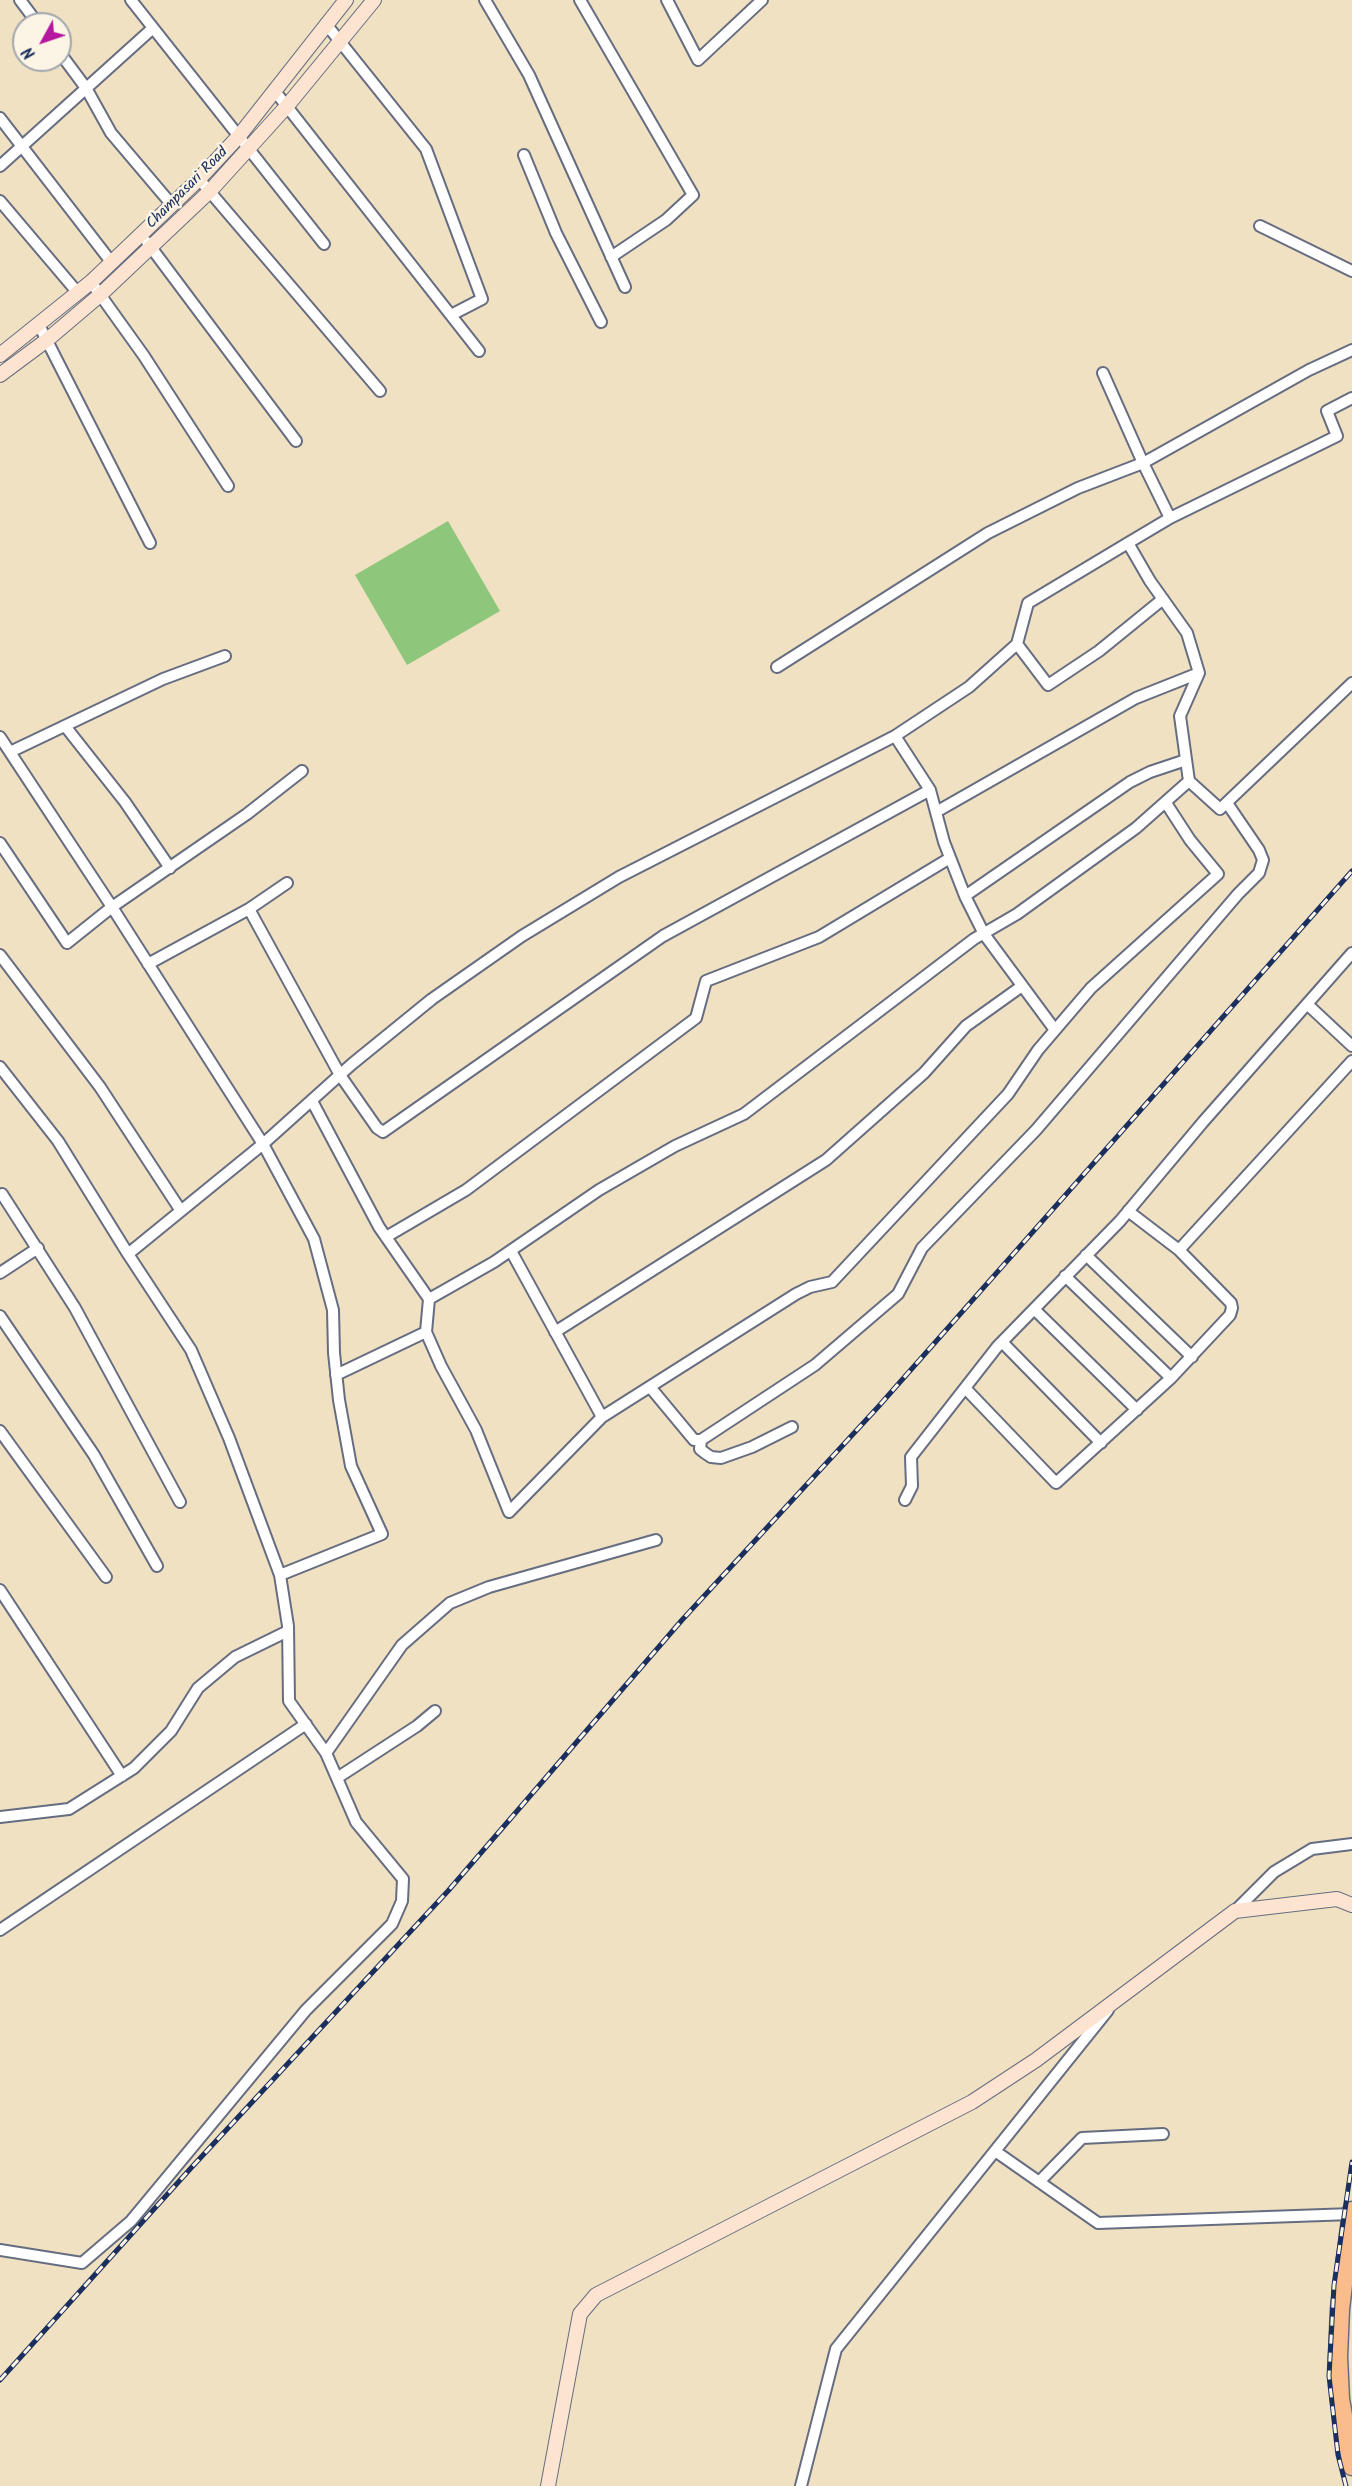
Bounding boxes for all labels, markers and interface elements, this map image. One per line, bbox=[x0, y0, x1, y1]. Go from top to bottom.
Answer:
north arrow bbox=[12, 12, 72, 72]
text: N bbox=[17, 41, 42, 65]
street label: Champasari Road bbox=[143, 144, 233, 234]

